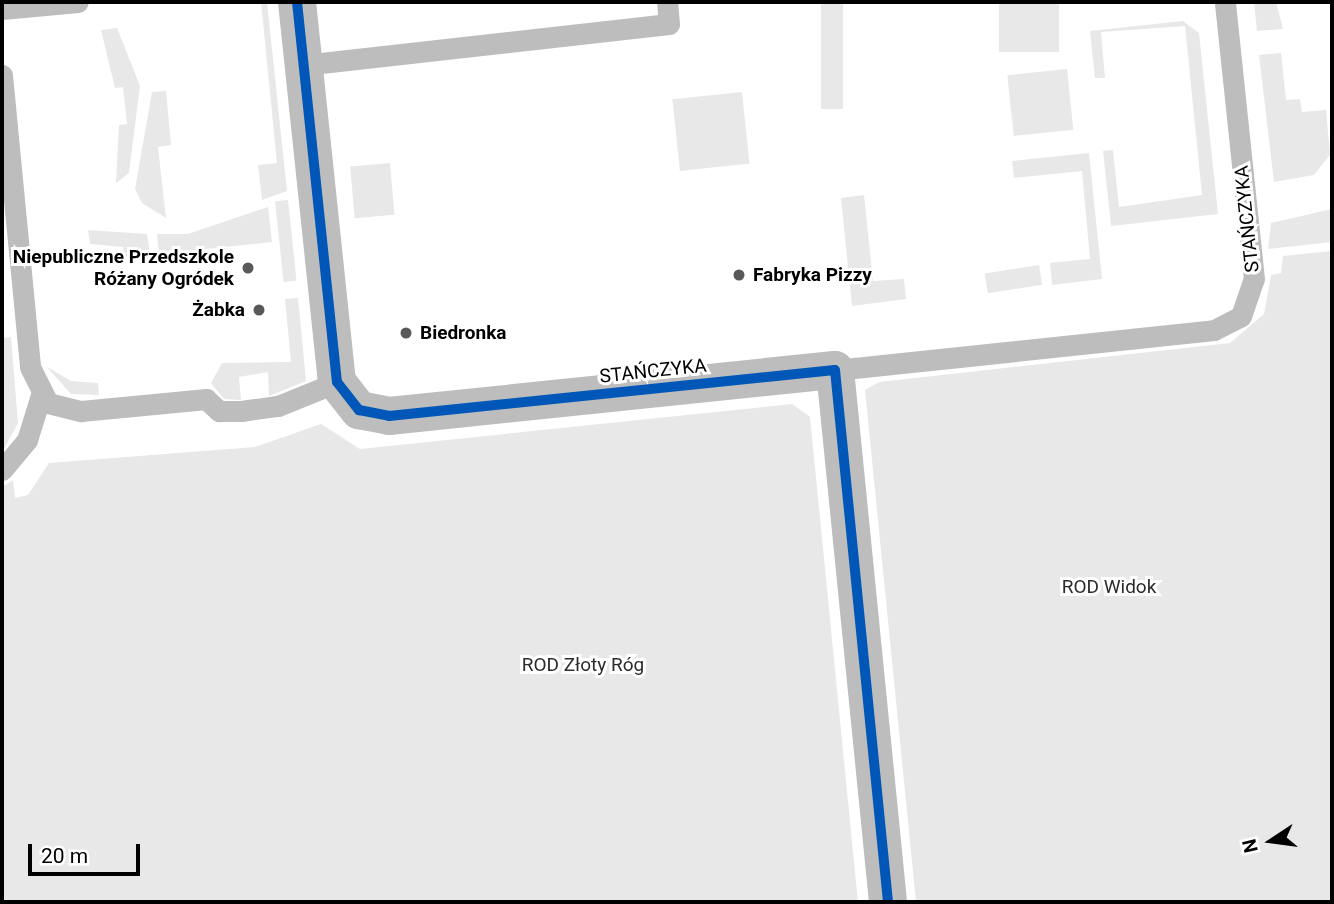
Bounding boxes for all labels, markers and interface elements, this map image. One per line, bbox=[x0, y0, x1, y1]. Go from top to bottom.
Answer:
street label: STAŃCZYKA bbox=[1230, 164, 1264, 274]
place label: Niepubliczne Przedszkole Różany Ogródek bbox=[13, 246, 234, 290]
marker: Niepubliczne Przedszkole Różany Ogródek bbox=[240, 260, 256, 276]
place label: Fabryka Pizzy bbox=[753, 264, 872, 286]
marker: Fabryka Pizzy bbox=[731, 267, 747, 283]
place label: Żabka bbox=[192, 299, 245, 321]
marker: Żabka bbox=[251, 302, 267, 318]
place label: Biedronka bbox=[420, 322, 506, 344]
marker: Biedronka bbox=[398, 325, 414, 341]
street label: STAŃCZYKA bbox=[598, 354, 708, 388]
park label: ROD Widok bbox=[1062, 576, 1156, 598]
park label: ROD Złoty Róg bbox=[522, 654, 644, 676]
north arrow bbox=[1236, 806, 1306, 876]
scale bar bbox=[32, 830, 144, 874]
text: N bbox=[1237, 837, 1263, 855]
text: 20 m bbox=[41, 844, 88, 868]

